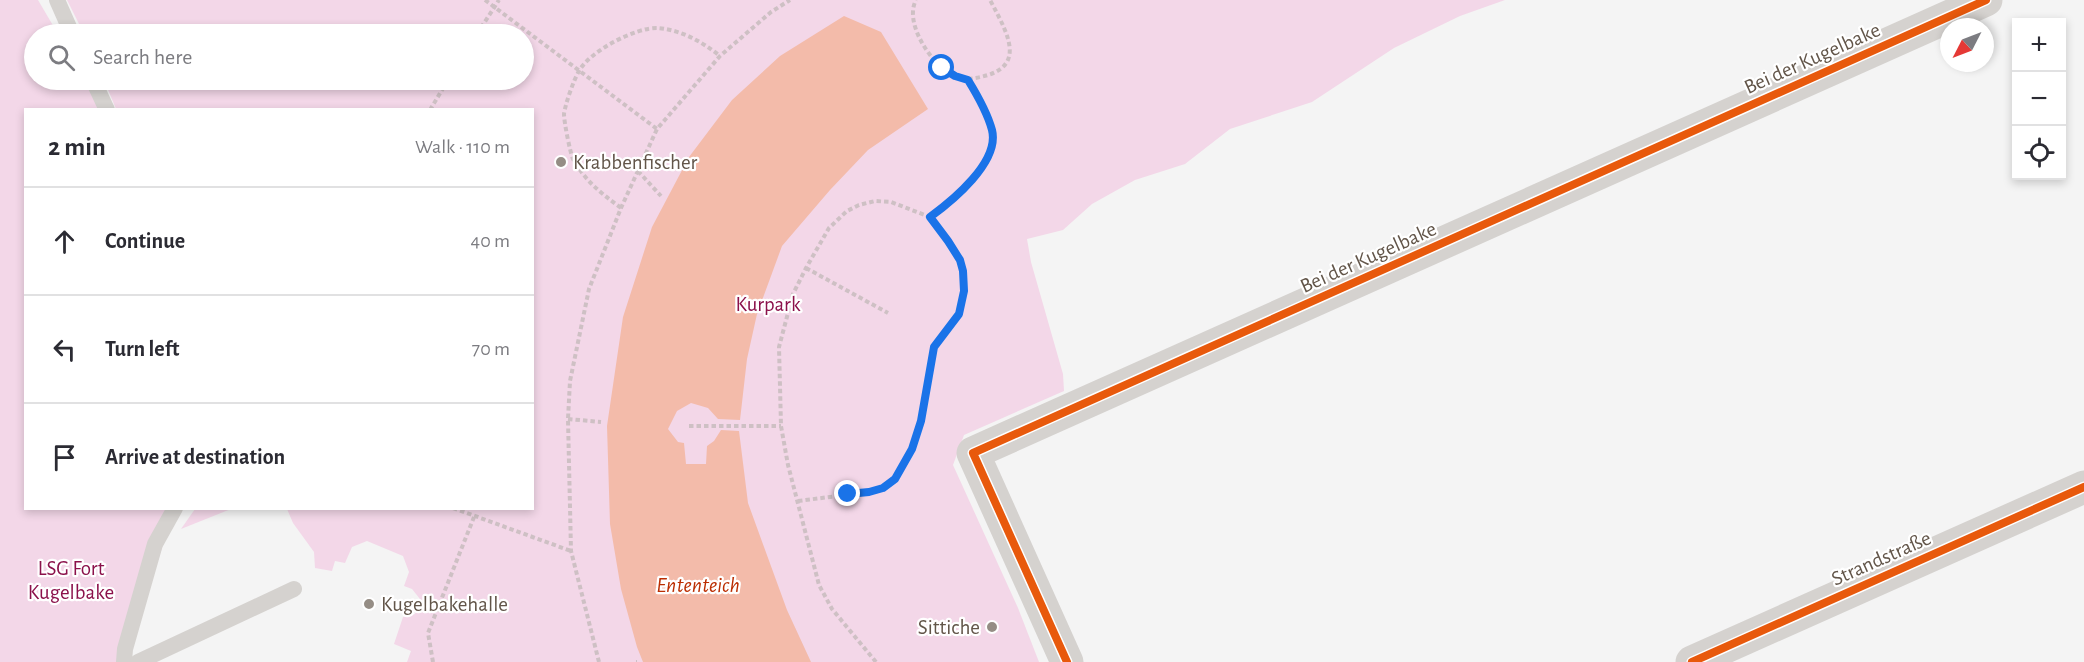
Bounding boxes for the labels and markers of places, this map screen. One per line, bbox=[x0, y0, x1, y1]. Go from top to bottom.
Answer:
place label: Krabbenfischer bbox=[573, 152, 698, 173]
marker: Krabbenfischer bbox=[554, 155, 568, 169]
place label: Kugelbakehalle bbox=[381, 594, 508, 615]
marker: Kugelbakehalle bbox=[362, 597, 376, 611]
place label: Sittiche bbox=[918, 617, 980, 638]
marker: Sittiche bbox=[985, 620, 999, 634]

